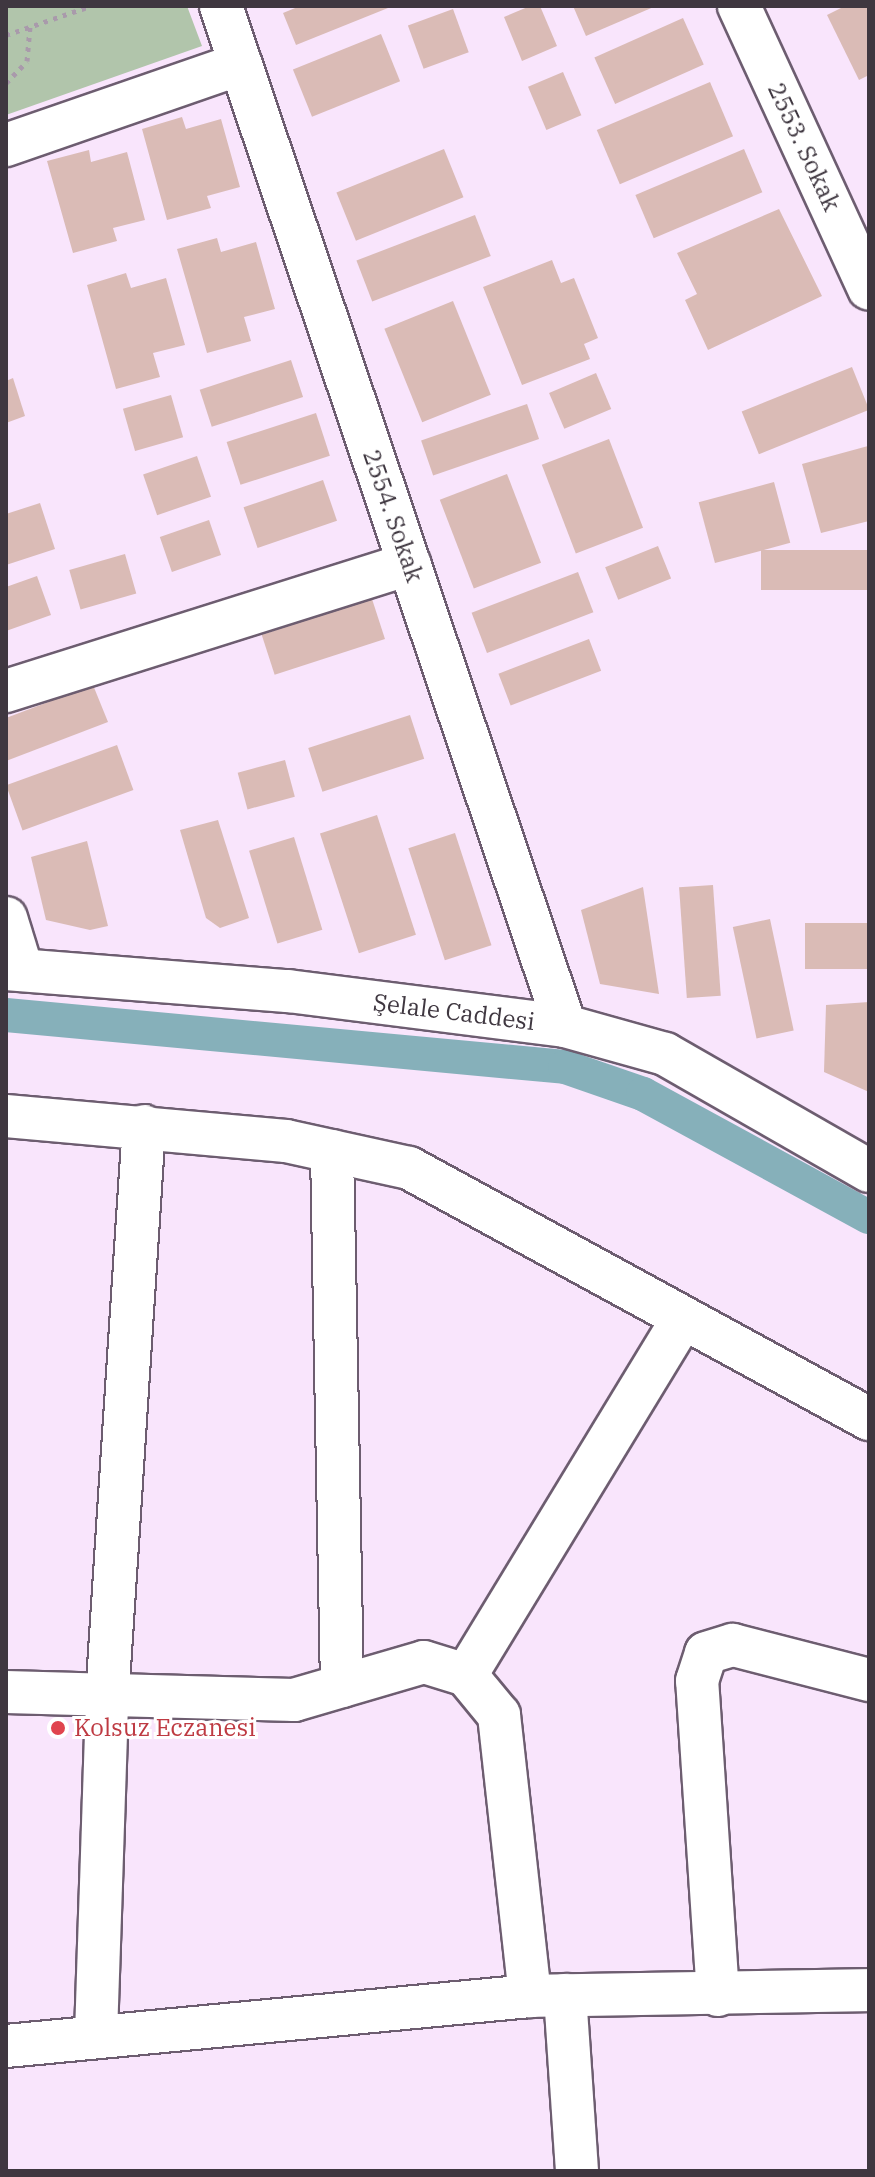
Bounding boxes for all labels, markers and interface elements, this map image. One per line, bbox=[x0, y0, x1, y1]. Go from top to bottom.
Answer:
street label: 2553. Sokak bbox=[762, 78, 846, 216]
street label: 2554. Sokak bbox=[357, 446, 429, 586]
street label: Şelale Caddesi bbox=[372, 988, 536, 1036]
place label: Kolsuz Eczanesi bbox=[74, 1714, 256, 1742]
marker: Kolsuz Eczanesi bbox=[49, 1719, 67, 1737]

